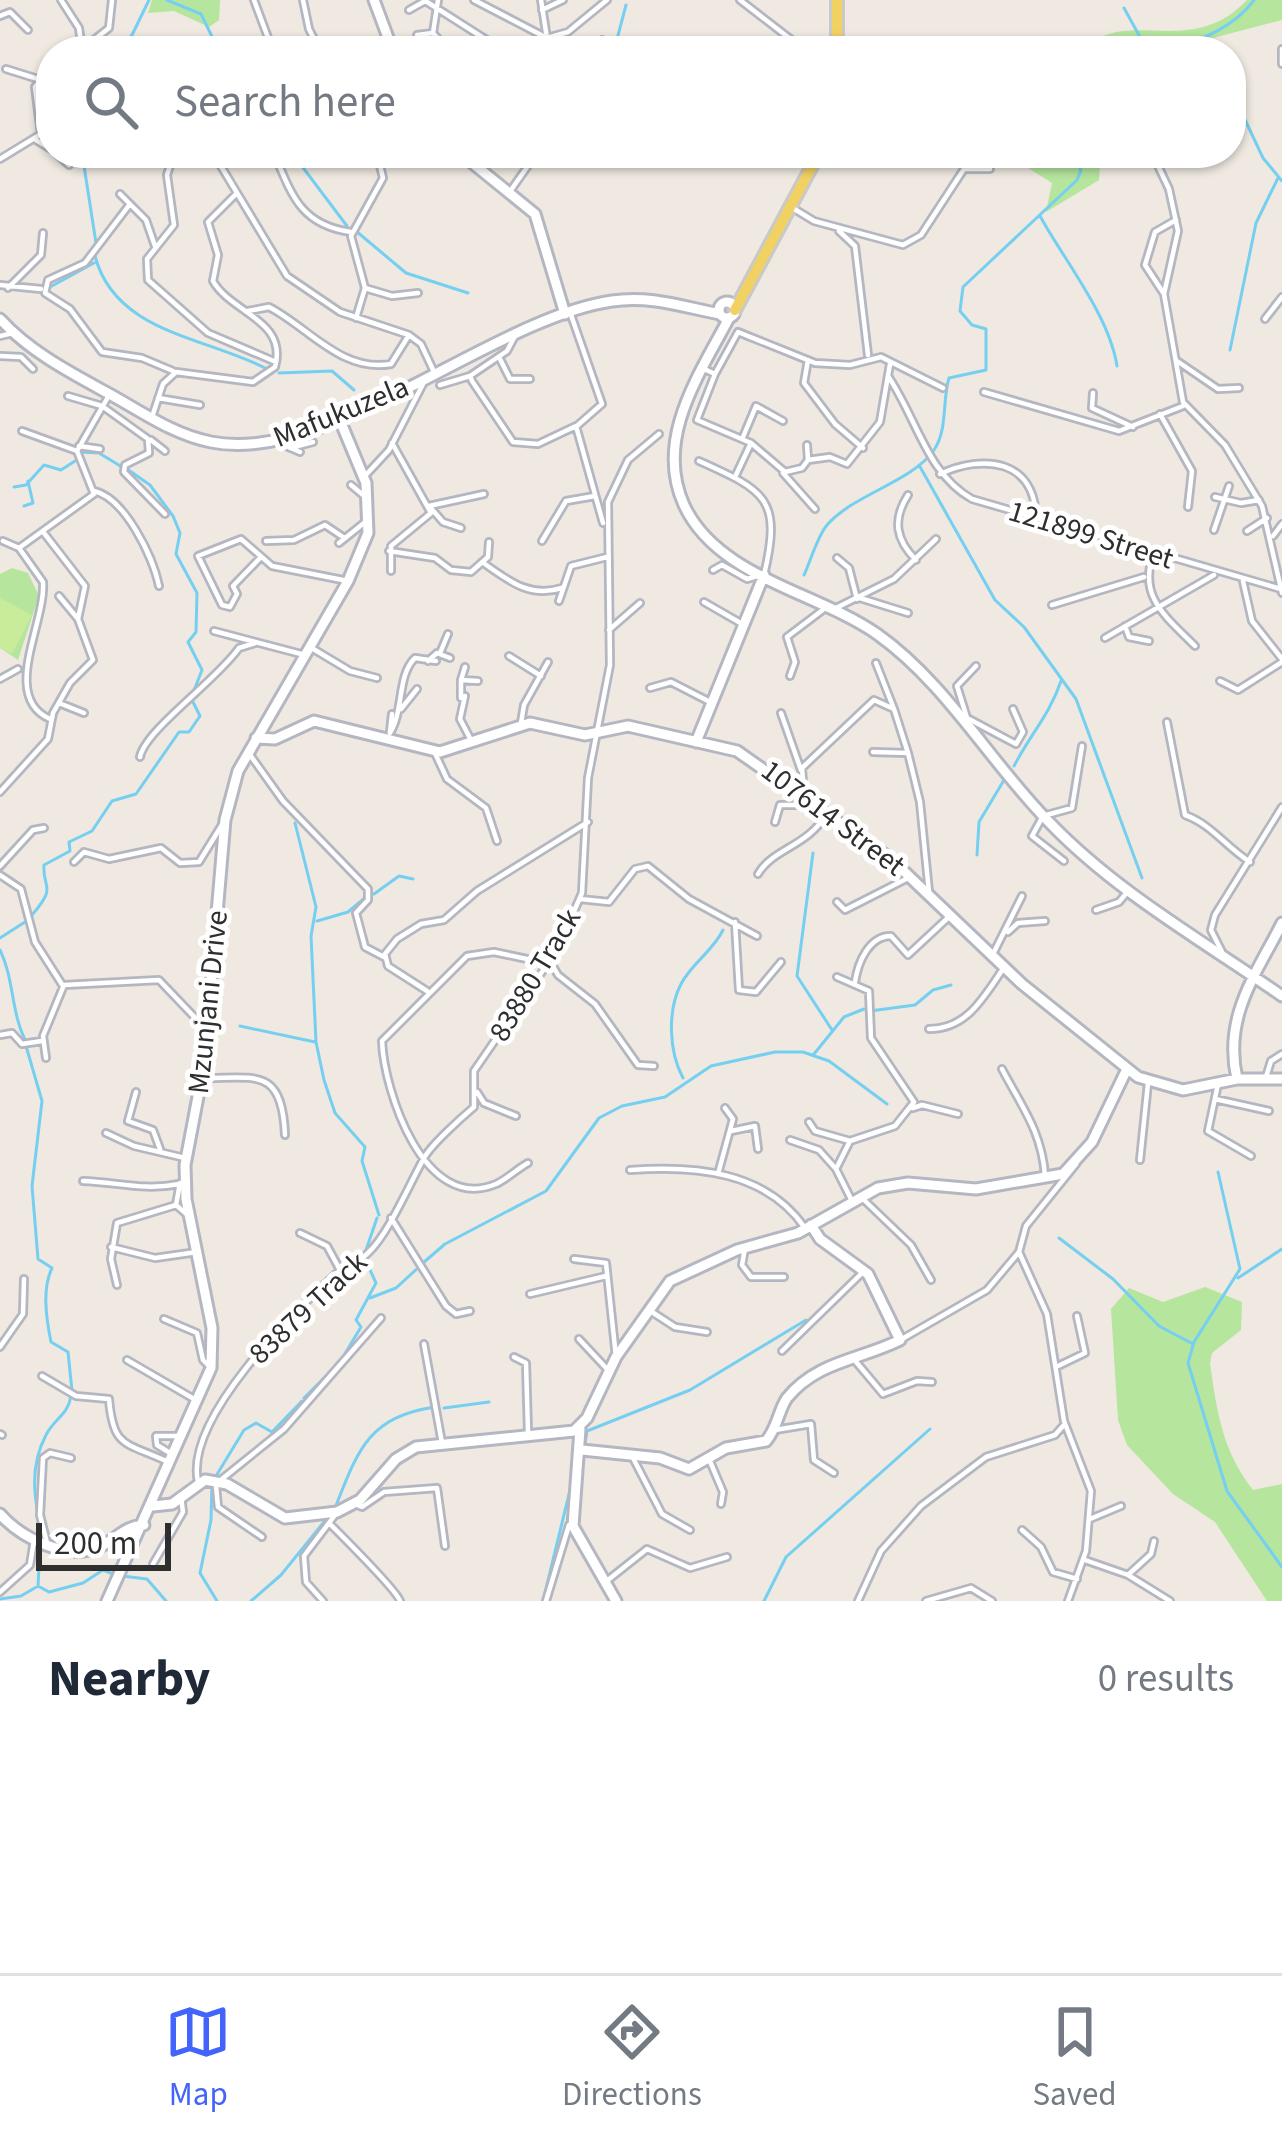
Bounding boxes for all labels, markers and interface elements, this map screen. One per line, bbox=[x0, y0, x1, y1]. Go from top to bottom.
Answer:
search box bbox=[36, 36, 1246, 168]
icon: search bbox=[78, 69, 144, 135]
text: Search here bbox=[174, 70, 396, 134]
street label: Mafukuzela bbox=[267, 365, 415, 459]
street label: 121899 Street bbox=[1003, 489, 1179, 581]
street label: 107614 Street bbox=[752, 749, 914, 887]
street label: 83880 Track bbox=[478, 900, 592, 1050]
street label: Mzunjani Drive bbox=[177, 908, 239, 1096]
street label: 83879 Track bbox=[239, 1242, 377, 1374]
scale bar bbox=[36, 1517, 171, 1570]
text: 200 m bbox=[54, 1520, 137, 1567]
text: Nearby bbox=[48, 1643, 210, 1715]
text: 0 results bbox=[1098, 1651, 1234, 1707]
tab: Map bbox=[165, 1999, 231, 2118]
tab: Directions bbox=[562, 1999, 702, 2118]
tab: Saved bbox=[1032, 1999, 1117, 2118]

